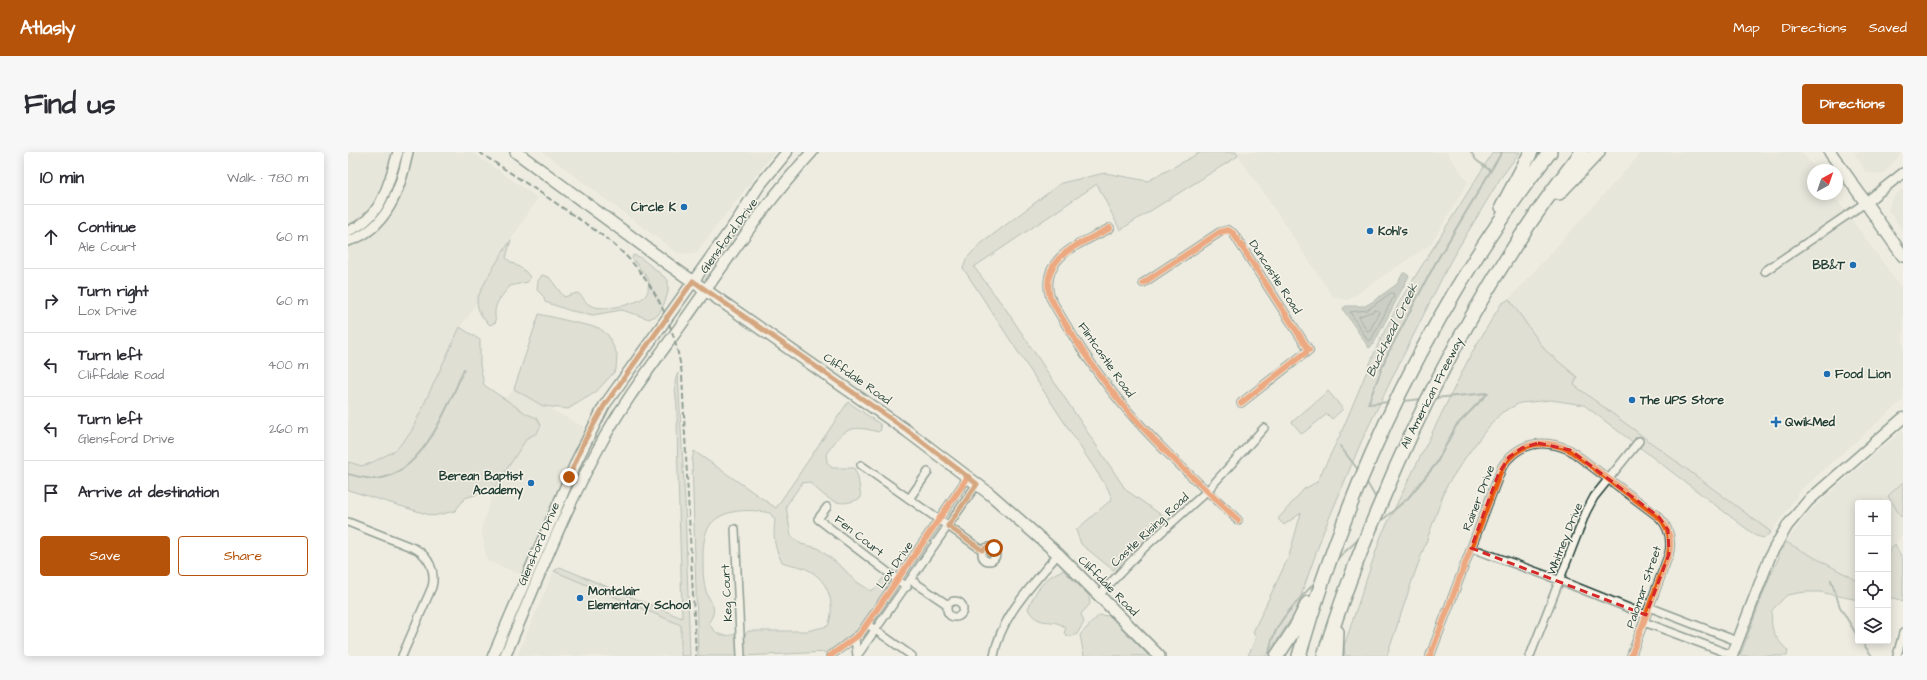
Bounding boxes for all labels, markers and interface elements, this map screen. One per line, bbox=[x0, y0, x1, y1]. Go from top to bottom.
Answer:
text: Atlasly bbox=[20, 15, 75, 42]
text: Map bbox=[1733, 18, 1760, 38]
text: Directions bbox=[1782, 18, 1847, 38]
text: Saved bbox=[1869, 18, 1907, 38]
button: Directions bbox=[1802, 84, 1903, 124]
text: Find us bbox=[24, 85, 115, 124]
north arrow bbox=[1807, 164, 1843, 200]
text: 10 min bbox=[40, 166, 84, 190]
text: Walk · 780 m bbox=[227, 169, 308, 187]
street label: Glensford Drive bbox=[696, 195, 762, 277]
place label: Circle K bbox=[631, 199, 677, 216]
marker: Circle K bbox=[679, 202, 689, 212]
text: Continue bbox=[78, 217, 136, 238]
place label: Kohl's bbox=[1378, 223, 1408, 240]
icon: ahead bbox=[40, 226, 62, 248]
marker: Kohl's bbox=[1365, 226, 1375, 236]
text: 60 m bbox=[276, 228, 308, 246]
street label: Duncastle Road bbox=[1245, 237, 1305, 317]
text: Ale Court bbox=[78, 238, 136, 256]
place label: BB&T bbox=[1812, 257, 1846, 274]
marker: BB&T bbox=[1848, 260, 1858, 270]
water label: Buckhead Creek bbox=[1361, 279, 1423, 380]
text: Turn right bbox=[78, 281, 149, 302]
icon: right bbox=[40, 290, 62, 312]
text: 60 m bbox=[276, 292, 308, 310]
text: Lox Drive bbox=[78, 302, 137, 320]
street label: Flintcastle Road bbox=[1074, 319, 1138, 401]
street label: All American Freeway bbox=[1396, 334, 1469, 452]
text: Turn left bbox=[78, 345, 142, 366]
street label: Cliffdale Road bbox=[820, 349, 894, 409]
icon: left bbox=[40, 354, 62, 376]
text: 400 m bbox=[267, 356, 308, 374]
text: Cliffdale Road bbox=[78, 366, 164, 384]
place label: Food Lion bbox=[1835, 366, 1891, 383]
marker: Food Lion bbox=[1822, 369, 1832, 379]
place label: The UPS Store bbox=[1639, 392, 1725, 409]
marker: The UPS Store bbox=[1627, 395, 1637, 405]
text: Turn left bbox=[78, 409, 142, 430]
place label: QwikMed bbox=[1785, 414, 1836, 431]
marker: QwikMed bbox=[1770, 416, 1782, 428]
icon: left bbox=[40, 418, 62, 440]
text: 260 m bbox=[269, 420, 308, 438]
text: Glensford Drive bbox=[78, 430, 175, 448]
street label: Rainer Drive bbox=[1459, 462, 1500, 533]
place label: Berean Baptist Academy bbox=[439, 468, 523, 500]
route end bbox=[560, 468, 578, 486]
marker: Berean Baptist Academy bbox=[526, 478, 536, 488]
icon: arrive bbox=[40, 482, 62, 504]
text: Arrive at destination bbox=[78, 482, 219, 503]
street label: Castle Rising Road bbox=[1107, 489, 1194, 572]
street label: Glensford Drive bbox=[514, 499, 564, 588]
street label: Whitney Drive bbox=[1543, 500, 1588, 578]
map controls bbox=[1855, 500, 1891, 644]
button: + bbox=[1855, 500, 1891, 536]
street label: Fen Court bbox=[831, 511, 887, 561]
button: Save bbox=[40, 536, 170, 576]
button: Share bbox=[178, 536, 308, 576]
button: − bbox=[1855, 536, 1891, 572]
street label: Lox Drive bbox=[872, 537, 918, 592]
route start bbox=[985, 539, 1003, 557]
street label: Palomar Street bbox=[1622, 543, 1666, 631]
street label: Cliffdale Road bbox=[1074, 552, 1142, 620]
street label: Keg Court bbox=[717, 564, 738, 622]
button: locate bbox=[1855, 572, 1891, 608]
place label: Montclair Elementary School bbox=[588, 583, 691, 615]
marker: Montclair Elementary School bbox=[575, 593, 585, 603]
button: layers bbox=[1855, 608, 1891, 644]

